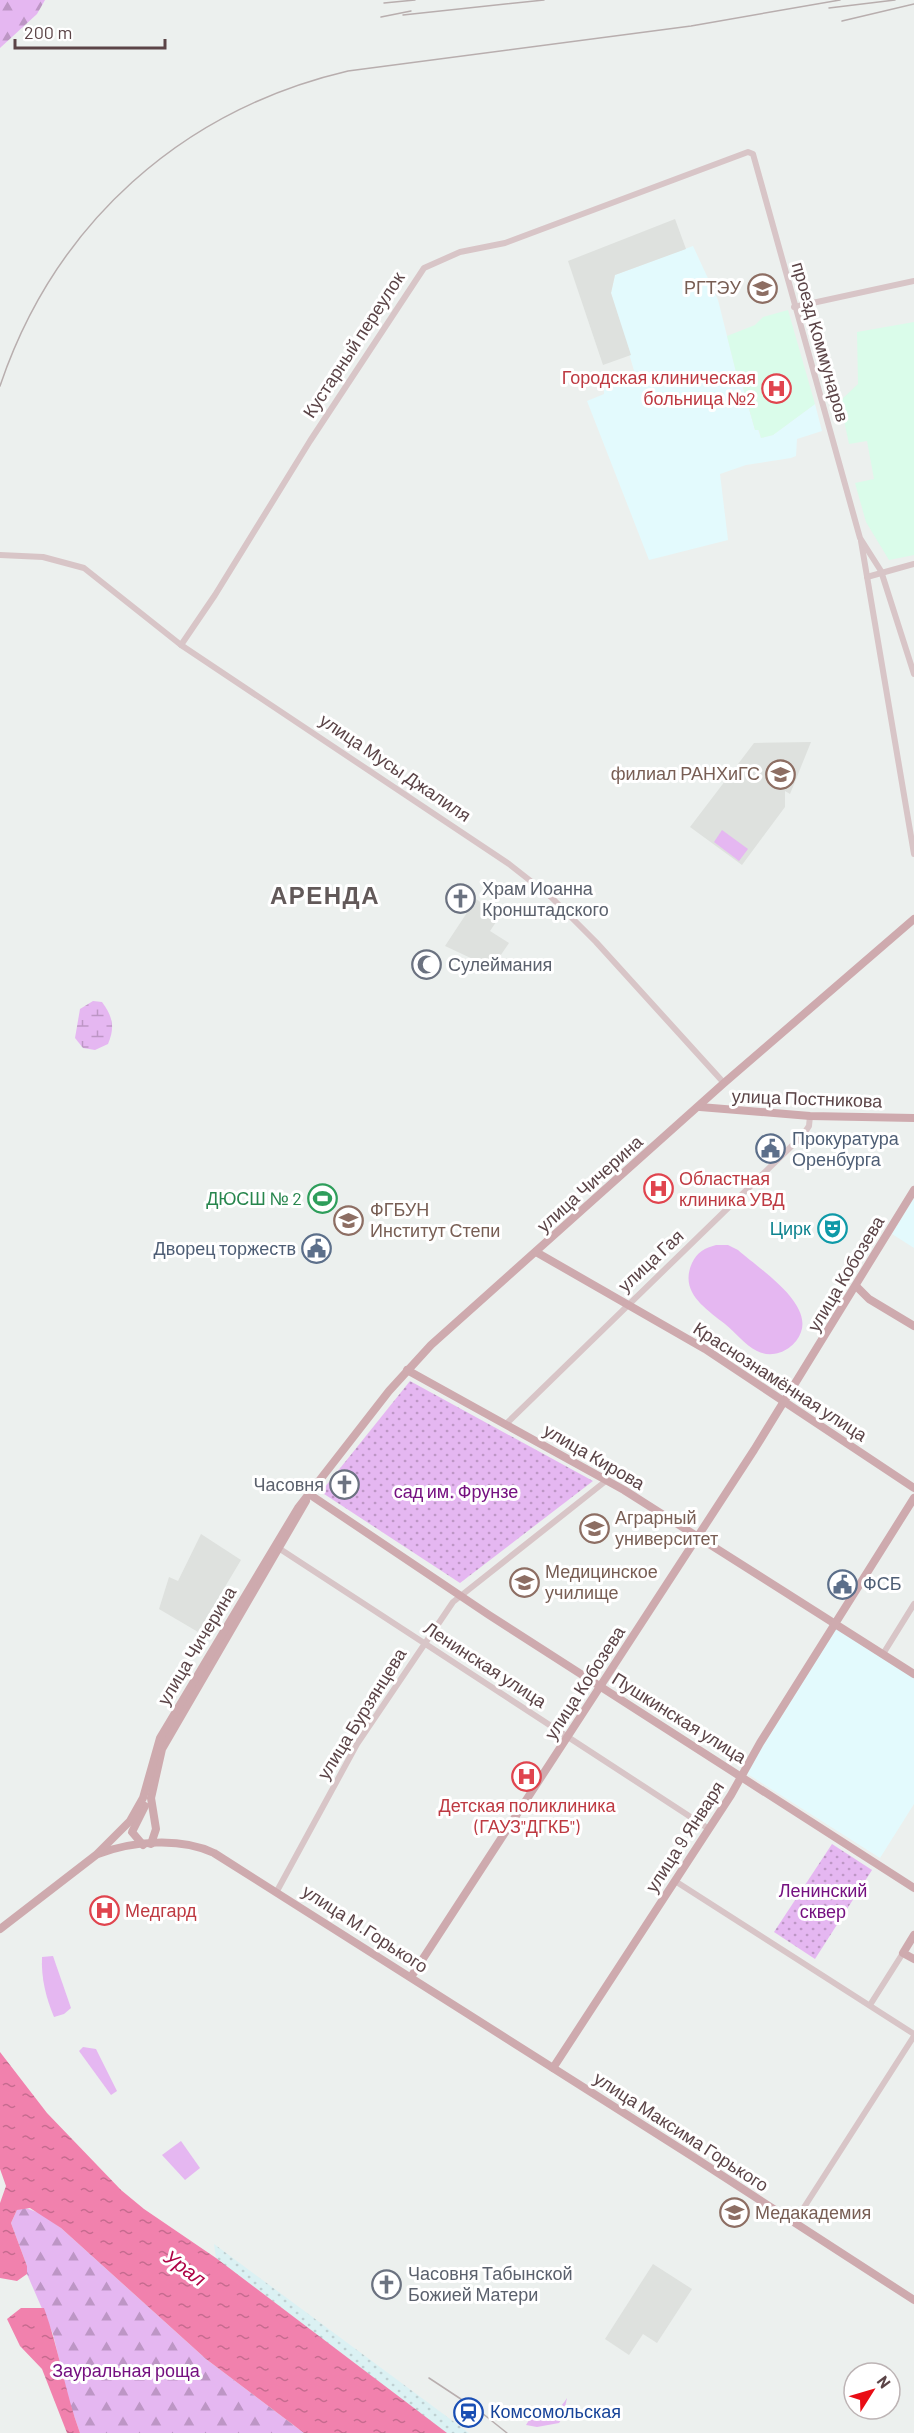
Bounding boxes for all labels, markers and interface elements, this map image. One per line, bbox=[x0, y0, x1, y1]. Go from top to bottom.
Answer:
scale bar bbox=[15, 12, 165, 50]
text: 200 m bbox=[24, 21, 72, 43]
street label: проезд Коммунаров bbox=[788, 259, 854, 424]
street label: Кустарный переулок bbox=[298, 267, 409, 422]
school or university icon: РГТЭУ bbox=[746, 272, 778, 304]
place label: РГТЭУ bbox=[684, 276, 742, 298]
place label: Городская клиническая больница №2 bbox=[562, 366, 756, 409]
hospital icon: Городская клиническая больница №2 bbox=[761, 372, 793, 404]
street label: улица Мусы Джалиля bbox=[316, 708, 475, 826]
school or university icon: филиал РАНХиГС bbox=[765, 758, 797, 790]
place label: филиал РАНХиГС bbox=[611, 762, 760, 784]
place label: Храм Иоанна Кронштадского bbox=[482, 877, 609, 920]
district label: АРЕНДА bbox=[270, 880, 380, 909]
church icon: Храм Иоанна Кронштадского bbox=[445, 883, 477, 915]
mosque icon: Сулеймания bbox=[411, 949, 443, 981]
place label: Сулеймания bbox=[448, 953, 552, 975]
street label: улица Постникова bbox=[731, 1084, 884, 1112]
place label: Прокуратура Оренбурга bbox=[792, 1127, 900, 1170]
street label: улица Чичерина bbox=[532, 1129, 647, 1236]
public building icon: Прокуратура Оренбурга bbox=[755, 1133, 787, 1165]
place label: Областная клиника УВД bbox=[679, 1167, 785, 1210]
hospital icon: Областная клиника УВД bbox=[642, 1173, 674, 1205]
sports icon: ДЮСШ № 2 bbox=[307, 1183, 339, 1215]
place label: ДЮСШ № 2 bbox=[206, 1187, 302, 1209]
place label: ФГБУН Институт Степи bbox=[370, 1198, 500, 1241]
school or university icon: ФГБУН Институт Степи bbox=[333, 1204, 365, 1236]
street label: улица Кобозева bbox=[802, 1211, 889, 1335]
theatre icon: Цирк bbox=[816, 1213, 848, 1245]
place label: Цирк bbox=[770, 1217, 811, 1239]
street label: улица Гая bbox=[613, 1224, 688, 1296]
public building icon: Дворец торжеств bbox=[301, 1233, 333, 1265]
place label: Дворец торжеств bbox=[154, 1237, 296, 1259]
street label: Краснознамённая улица bbox=[690, 1317, 872, 1446]
street label: улица Кирова bbox=[540, 1418, 650, 1494]
church icon: Часовня bbox=[329, 1469, 361, 1501]
place label: Часовня bbox=[254, 1473, 324, 1495]
park label: сад им. Фрунзе bbox=[394, 1480, 518, 1502]
place label: Аграрный университет bbox=[615, 1506, 718, 1549]
school or university icon: Аграрный университет bbox=[578, 1512, 610, 1544]
place label: Медицинское училище bbox=[545, 1560, 658, 1603]
school or university icon: Медицинское училище bbox=[508, 1566, 540, 1598]
public building icon: ФСБ bbox=[826, 1568, 858, 1600]
place label: ФСБ bbox=[863, 1572, 902, 1594]
street label: улица Чичерина bbox=[152, 1581, 241, 1709]
street label: Ленинская улица bbox=[420, 1616, 552, 1713]
street label: улица Кобозева bbox=[539, 1621, 630, 1743]
street label: улица Бурзянцева bbox=[312, 1643, 411, 1783]
street label: Пушкинская улица bbox=[608, 1667, 752, 1768]
hospital icon: Детская поликлиника (ГАУЗ"ДГКБ") bbox=[511, 1761, 543, 1793]
street label: улица 9 Января bbox=[640, 1777, 728, 1896]
place label: Детская поликлиника (ГАУЗ"ДГКБ") bbox=[438, 1794, 617, 1837]
street label: улица М.Горького bbox=[299, 1879, 432, 1977]
park label: Ленинский сквер bbox=[779, 1879, 867, 1922]
hospital icon: Медгард bbox=[88, 1895, 120, 1927]
place label: Медгард bbox=[125, 1899, 197, 1921]
street label: улица Максима Горького bbox=[590, 2066, 773, 2196]
school or university icon: Медакадемия bbox=[718, 2197, 750, 2229]
place label: Медакадемия bbox=[755, 2201, 871, 2223]
water label: Урал bbox=[159, 2243, 211, 2290]
place label: Часовня Табынской Божией Матери bbox=[408, 2262, 573, 2305]
church icon: Часовня Табынской Божией Матери bbox=[371, 2268, 403, 2300]
park label: Зауральная роща bbox=[52, 2359, 201, 2381]
north arrow bbox=[842, 2361, 902, 2421]
text: N bbox=[874, 2372, 895, 2392]
station icon: Комсомольская bbox=[453, 2396, 485, 2428]
place label: Комсомольская bbox=[490, 2400, 621, 2422]

